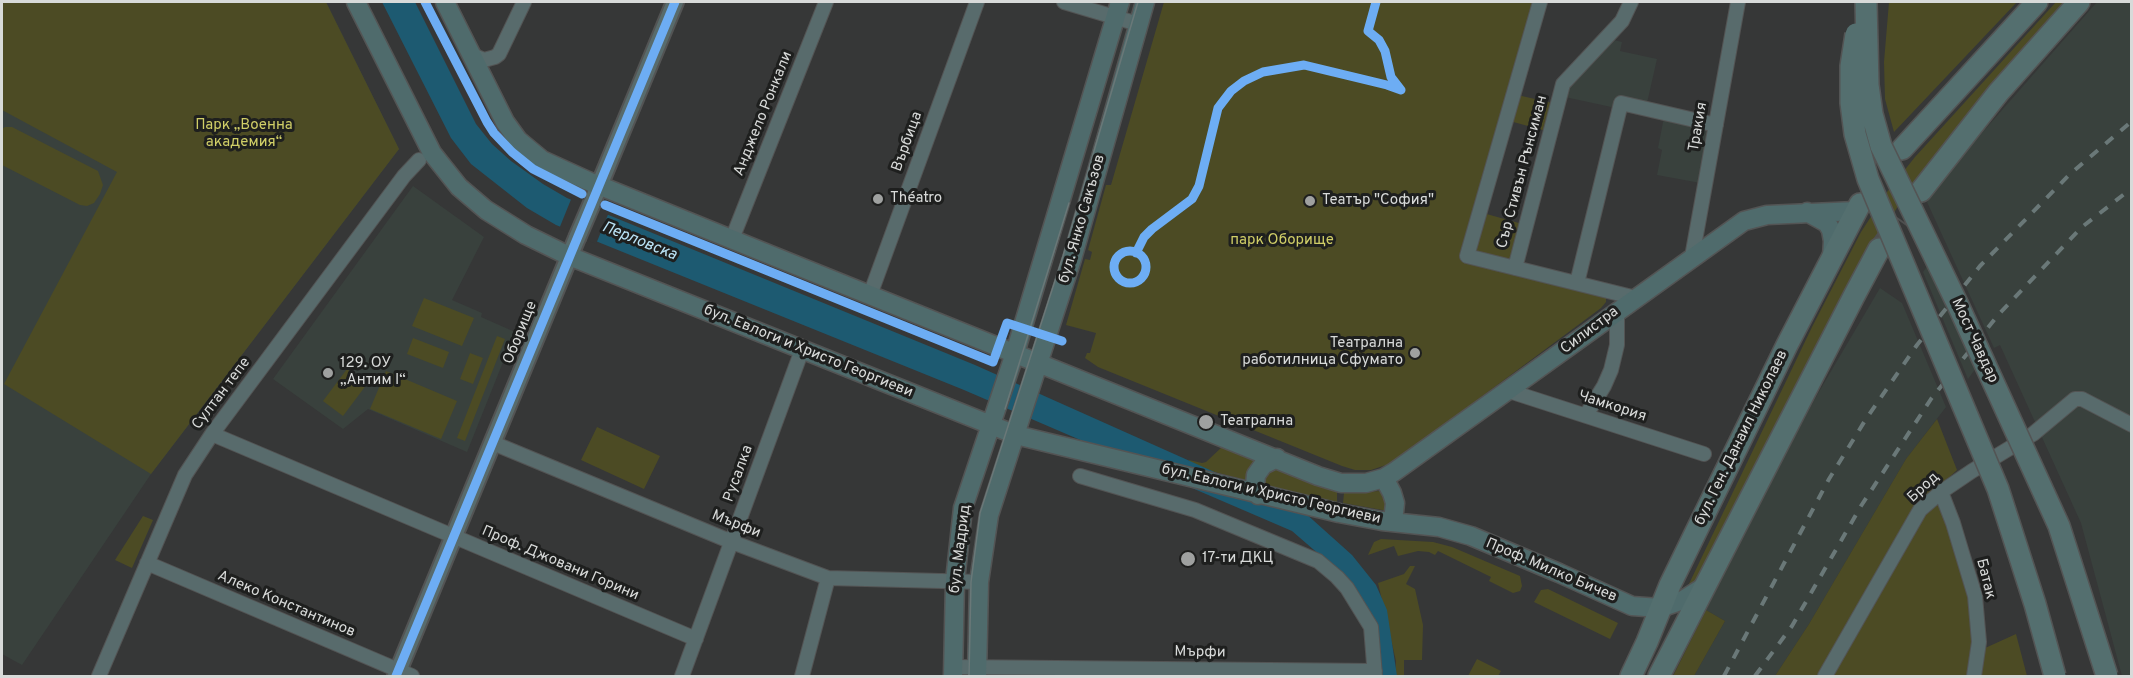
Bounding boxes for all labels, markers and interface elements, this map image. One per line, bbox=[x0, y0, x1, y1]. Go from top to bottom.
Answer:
street label: Анджело Ронкали bbox=[731, 49, 797, 179]
street label: Сър Стивън Рънсиман bbox=[1494, 94, 1552, 250]
street label: Тракия bbox=[1686, 101, 1712, 153]
street label: Върбица bbox=[889, 110, 927, 174]
park label: Парк „Военна академия“ bbox=[195, 117, 293, 152]
street label: бул. Янко Сакъзов bbox=[1056, 153, 1110, 285]
place label: Théatro bbox=[890, 190, 942, 208]
marker: Théatro bbox=[871, 192, 885, 206]
place label: Театър "София" bbox=[1322, 192, 1434, 210]
marker: Театър "София" bbox=[1303, 194, 1317, 208]
water label: Перловска bbox=[599, 218, 679, 266]
park label: парк Оборище bbox=[1230, 232, 1334, 250]
street label: Мост Чавдар bbox=[1947, 296, 2001, 386]
street label: Оборище bbox=[500, 299, 542, 367]
street label: бул. Евлоги и Христо Георгиеви bbox=[701, 302, 915, 402]
street label: Силистра bbox=[1558, 303, 1622, 359]
place label: Театрална работилница Сфумато bbox=[1242, 335, 1403, 370]
marker: Театрална работилница Сфумато bbox=[1408, 346, 1422, 360]
street label: бул. Ген. Данаил Николаев bbox=[1692, 347, 1792, 529]
street label: Султан тепе bbox=[189, 354, 255, 434]
place label: 129. ОУ „Антим I“ bbox=[340, 355, 406, 390]
marker: 129. ОУ „Антим I“ bbox=[321, 366, 335, 380]
street label: Чамкория bbox=[1576, 388, 1648, 426]
marker: Театрална bbox=[1197, 413, 1215, 431]
place label: Театрална bbox=[1220, 413, 1293, 431]
street label: Русалка bbox=[720, 443, 758, 505]
street label: бул. Евлоги и Христо Георгиеви bbox=[1160, 461, 1382, 529]
street label: Брод bbox=[1904, 469, 1944, 507]
street label: бул. Мадрид bbox=[947, 504, 975, 594]
street label: Мърфи bbox=[709, 507, 763, 543]
street label: Проф. Джовани Горини bbox=[479, 523, 641, 605]
street label: Проф. Милко Бичев bbox=[1483, 535, 1619, 607]
marker: 17-ти ДКЦ bbox=[1179, 550, 1197, 568]
place label: 17-ти ДКЦ bbox=[1202, 550, 1274, 568]
street label: Батак bbox=[1971, 557, 1999, 601]
street label: Алеко Константинов bbox=[214, 568, 358, 642]
street label: Мърфи bbox=[1174, 644, 1226, 662]

